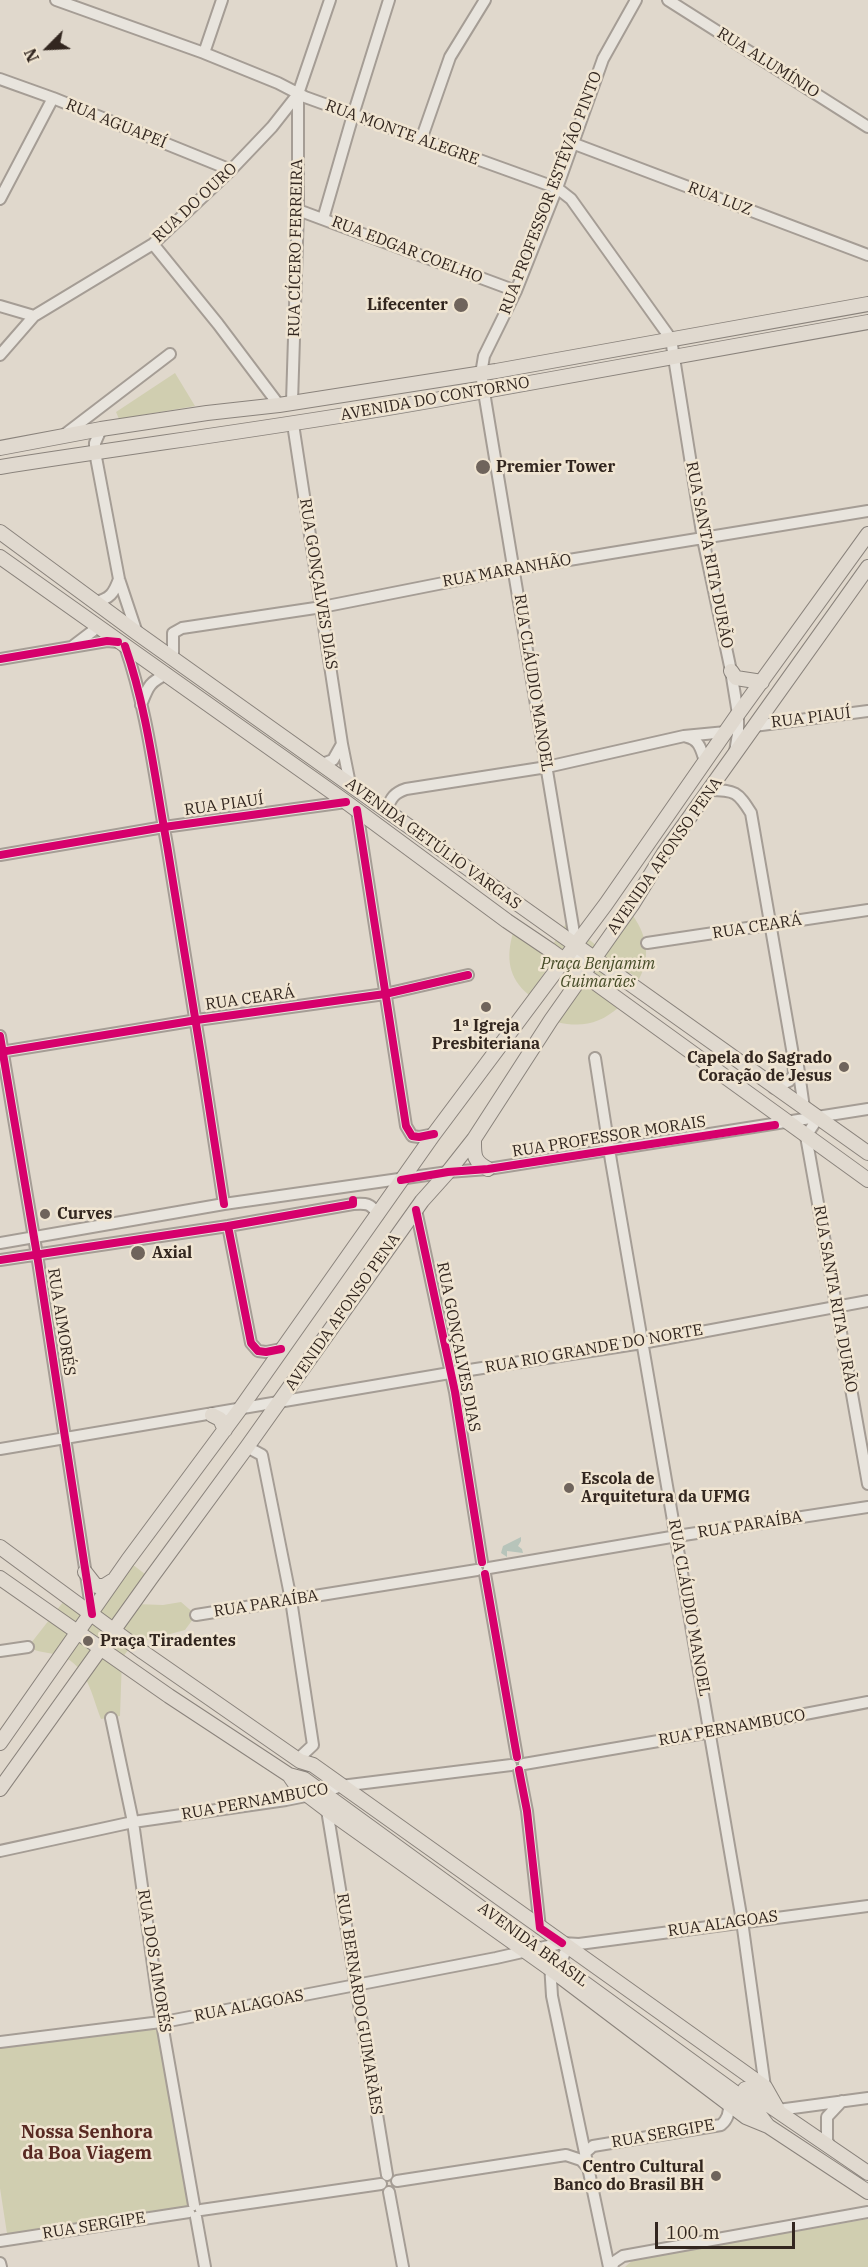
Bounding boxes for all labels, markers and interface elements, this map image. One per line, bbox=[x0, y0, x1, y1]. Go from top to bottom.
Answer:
north arrow bbox=[18, 18, 78, 78]
street label: RUA ALUMÍNIO bbox=[713, 24, 823, 102]
text: N bbox=[20, 45, 43, 65]
street label: RUA PROFESSOR ESTÊVÃO PINTO bbox=[496, 69, 606, 317]
street label: RUA AGUAPEÍ bbox=[63, 95, 169, 153]
street label: RUA MONTE ALEGRE bbox=[323, 96, 481, 170]
street label: RUA DO OURO bbox=[149, 159, 241, 247]
street label: RUA CÍCERO FERREIRA bbox=[285, 159, 307, 337]
street label: RUA LUZ bbox=[685, 178, 755, 220]
street label: RUA EDGAR COELHO bbox=[329, 212, 485, 288]
place label: Lifecenter bbox=[367, 295, 448, 315]
marker: Lifecenter bbox=[452, 296, 470, 314]
street label: AVENIDA DO CONTORNO bbox=[339, 373, 531, 425]
place label: Premier Tower bbox=[496, 457, 615, 477]
marker: Premier Tower bbox=[474, 458, 492, 476]
street label: RUA SANTA RITA DURÃO bbox=[681, 460, 737, 650]
street label: RUA GONÇALVES DIAS bbox=[295, 497, 341, 671]
street label: RUA MARANHÃO bbox=[441, 550, 573, 592]
street label: RUA CLÁUDIO MANOEL bbox=[509, 593, 557, 773]
street label: RUA PIAUÍ bbox=[770, 704, 852, 732]
street label: AVENIDA GETÚLIO VARGAS bbox=[342, 774, 524, 914]
street label: AVENIDA AFONSO PENA bbox=[603, 774, 727, 938]
street label: RUA PIAUÍ bbox=[183, 790, 265, 820]
street label: RUA CEARÁ bbox=[711, 910, 803, 944]
park label: Praça Benjamim Guimarães bbox=[541, 954, 655, 992]
street label: RUA CEARÁ bbox=[204, 983, 296, 1015]
marker: 1ª Igreja Presbiteriana bbox=[479, 1000, 493, 1014]
place label: 1ª Igreja Presbiteriana bbox=[432, 1016, 540, 1054]
place label: Capela do Sagrado Coração de Jesus bbox=[687, 1048, 832, 1086]
marker: Capela do Sagrado Coração de Jesus bbox=[837, 1060, 851, 1074]
street label: RUA PROFESSOR MORAIS bbox=[511, 1112, 707, 1162]
place label: Curves bbox=[57, 1204, 112, 1224]
street label: RUA SANTA RITA DURÃO bbox=[809, 1204, 861, 1394]
marker: Curves bbox=[38, 1207, 52, 1221]
street label: AVENIDA AFONSO PENA bbox=[281, 1230, 405, 1394]
place label: Axial bbox=[152, 1243, 192, 1263]
marker: Axial bbox=[129, 1244, 147, 1262]
street label: RUA GONÇALVES DIAS bbox=[432, 1260, 484, 1434]
street label: RUA AIMORÉS bbox=[43, 1267, 79, 1377]
street label: RUA RIO GRANDE DO NORTE bbox=[484, 1320, 704, 1378]
place label: Escola de Arquitetura da UFMG bbox=[581, 1469, 750, 1507]
marker: Escola de Arquitetura da UFMG bbox=[562, 1481, 576, 1495]
street label: RUA PARAÍBA bbox=[696, 1507, 804, 1543]
street label: RUA CLÁUDIO MANOEL bbox=[664, 1518, 714, 1698]
street label: RUA PARAÍBA bbox=[212, 1586, 320, 1622]
place label: Praça Tiradentes bbox=[100, 1631, 236, 1651]
marker: Praça Tiradentes bbox=[81, 1634, 95, 1648]
street label: RUA PERNAMBUCO bbox=[657, 1706, 807, 1750]
street label: RUA PERNAMBUCO bbox=[180, 1780, 330, 1824]
street label: RUA DOS AIMORÉS bbox=[133, 1888, 175, 2034]
street label: RUA BERNARDO GUIMARÃES bbox=[332, 1892, 386, 2116]
street label: AVENIDA BRASIL bbox=[474, 1899, 592, 1991]
street label: RUA ALAGOAS bbox=[667, 1907, 779, 1941]
street label: RUA ALAGOAS bbox=[193, 1986, 305, 2026]
street label: RUA SERGIPE bbox=[610, 2115, 716, 2153]
district label: Nossa Senhora da Boa Viagem bbox=[21, 2122, 153, 2164]
place label: Centro Cultural Banco do Brasil BH bbox=[553, 2157, 704, 2195]
marker: Centro Cultural Banco do Brasil BH bbox=[709, 2169, 723, 2183]
street label: RUA SERGIPE bbox=[41, 2208, 147, 2244]
scale bar bbox=[658, 2210, 798, 2248]
text: 100 m bbox=[666, 2221, 720, 2244]

